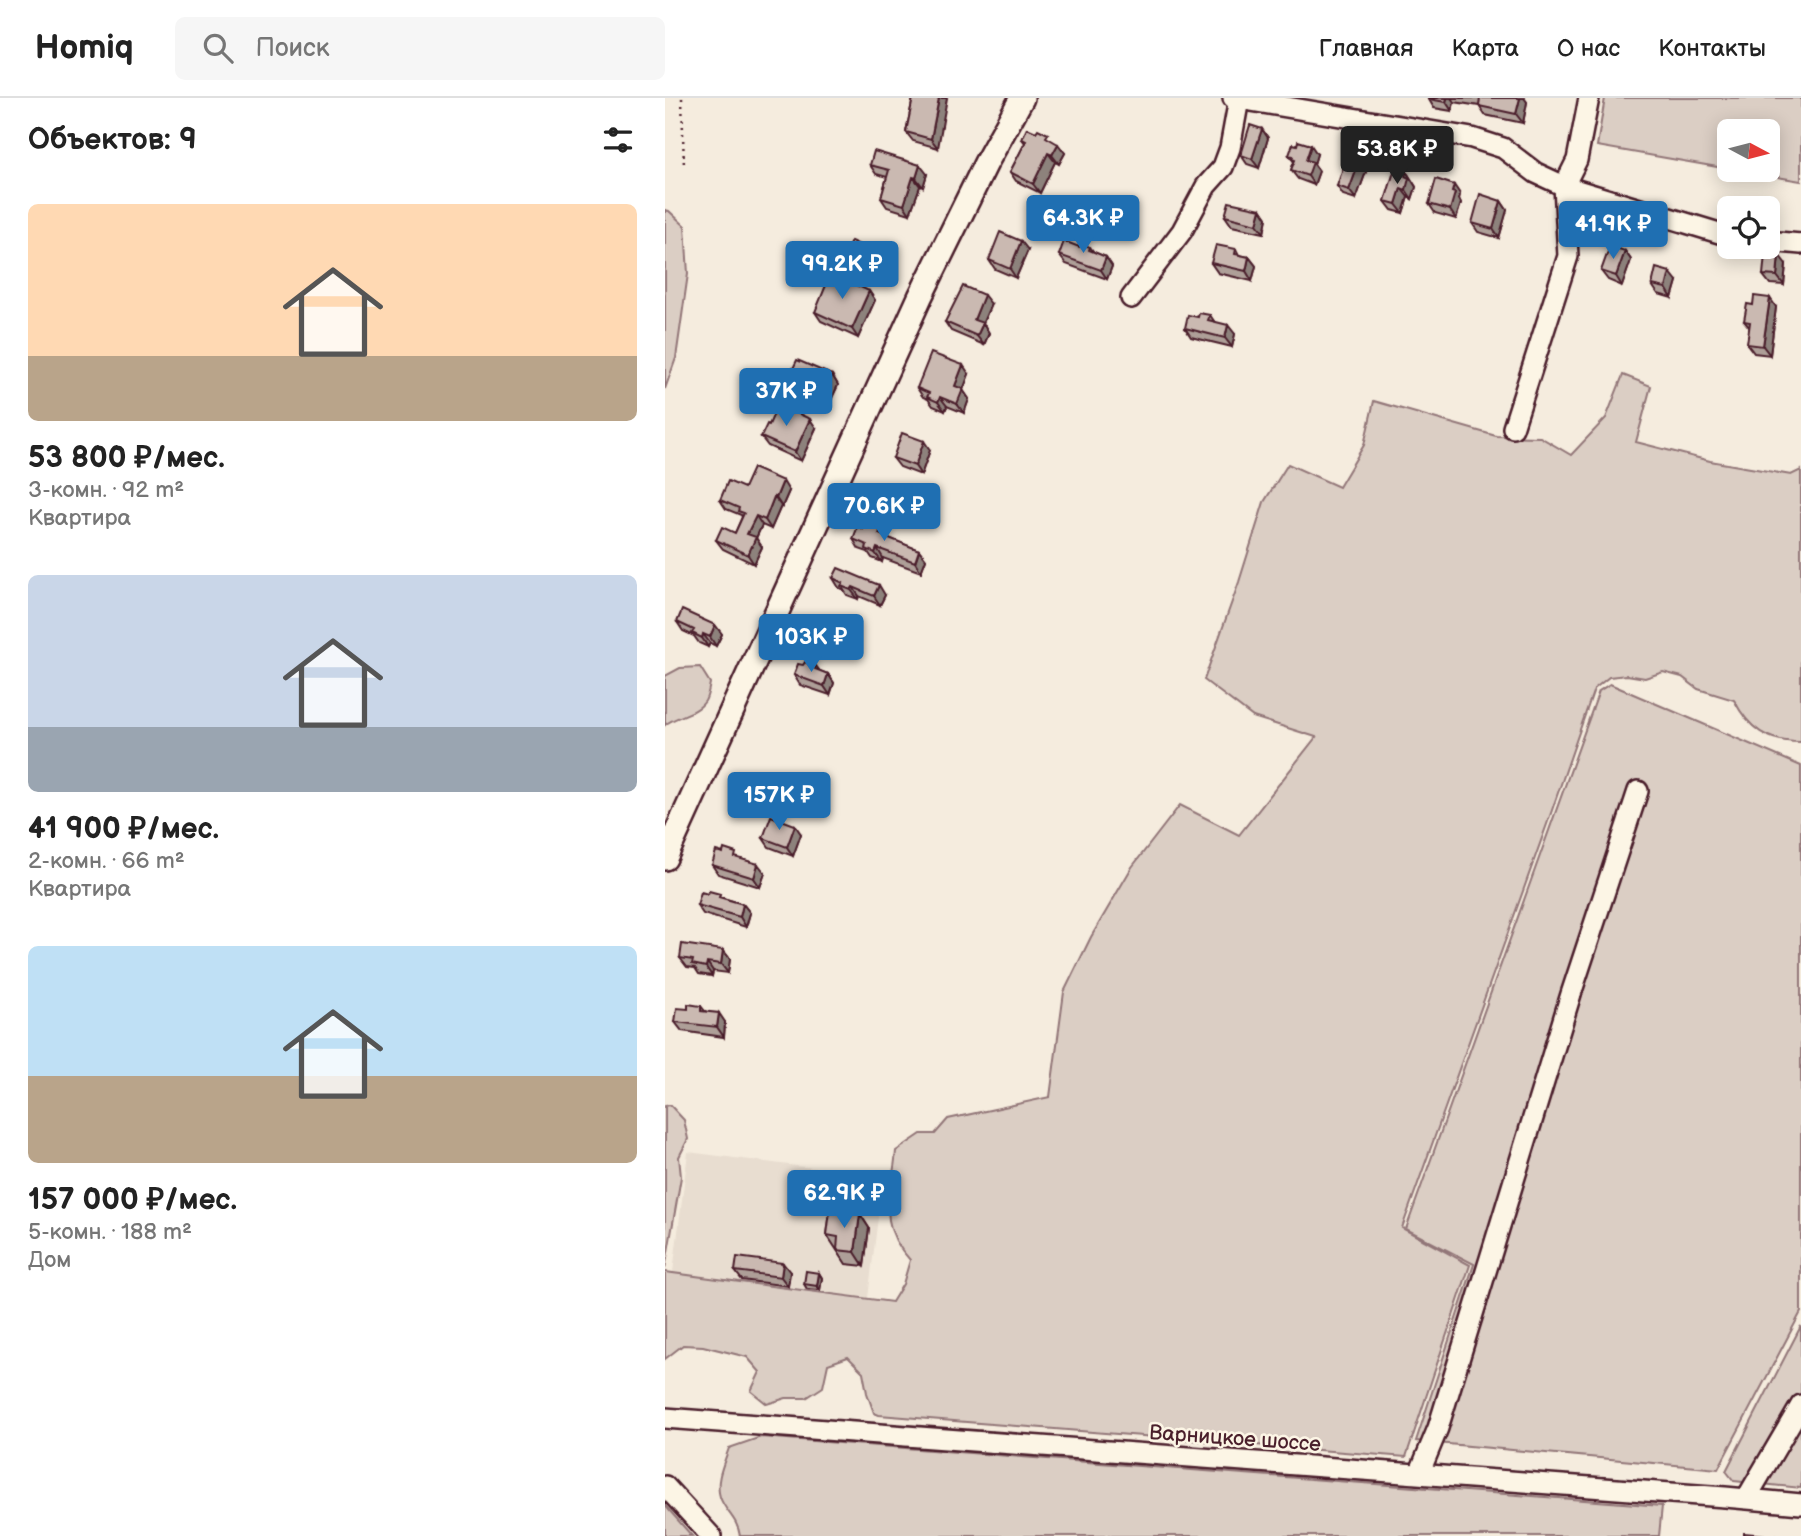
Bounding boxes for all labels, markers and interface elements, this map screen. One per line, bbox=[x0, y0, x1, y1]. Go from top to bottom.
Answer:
search box bbox=[175, 17, 665, 80]
text: Homiq bbox=[35, 28, 133, 68]
icon: search bbox=[199, 29, 237, 67]
text: Поиск bbox=[255, 33, 330, 64]
text: Главная bbox=[1319, 34, 1413, 63]
text: Карта bbox=[1451, 34, 1519, 63]
text: О нас bbox=[1557, 34, 1620, 63]
text: Контакты bbox=[1658, 34, 1766, 63]
north arrow bbox=[1717, 119, 1780, 182]
map controls bbox=[1717, 119, 1780, 259]
icon: filters bbox=[599, 121, 637, 159]
text: Объектов: 9 bbox=[28, 122, 197, 158]
pin: 53.8K ₽ bbox=[1332, 126, 1462, 186]
text: 53.8K ₽ bbox=[1357, 135, 1437, 163]
pin: 64.3K ₽ bbox=[1018, 195, 1148, 255]
button: locate bbox=[1717, 196, 1780, 259]
pin: 41.9K ₽ bbox=[1548, 202, 1678, 261]
text: 64.3K ₽ bbox=[1042, 204, 1124, 232]
text: 41.9K ₽ bbox=[1575, 210, 1651, 238]
pin: 99.2K ₽ bbox=[777, 242, 907, 301]
icon: home bbox=[270, 249, 396, 375]
text: 99.2K ₽ bbox=[801, 250, 883, 278]
pin: 37K ₽ bbox=[737, 368, 835, 428]
text: 37K ₽ bbox=[755, 377, 817, 405]
text: 53 800 ₽/мес. bbox=[28, 440, 225, 476]
text: 3-комн. · 92 m² bbox=[28, 476, 184, 504]
pin: 70.6K ₽ bbox=[819, 484, 949, 543]
text: 70.6K ₽ bbox=[843, 492, 925, 520]
text: Квартира bbox=[28, 504, 131, 532]
pin: 103K ₽ bbox=[754, 614, 868, 674]
icon: home bbox=[270, 620, 396, 746]
text: 103K ₽ bbox=[775, 623, 847, 651]
pin: 157K ₽ bbox=[722, 772, 836, 832]
text: 157K ₽ bbox=[744, 781, 814, 809]
text: 41 900 ₽/мес. bbox=[28, 811, 219, 847]
text: 2-комн. · 66 m² bbox=[28, 847, 185, 875]
text: Квартира bbox=[28, 875, 131, 903]
icon: home bbox=[270, 991, 396, 1117]
pin: 62.9K ₽ bbox=[779, 1170, 909, 1230]
text: 62.9K ₽ bbox=[803, 1179, 885, 1207]
text: 157 000 ₽/мес. bbox=[28, 1182, 237, 1218]
text: 5-комн. · 188 m² bbox=[28, 1218, 192, 1246]
text: Дом bbox=[28, 1246, 71, 1274]
street label: Варницкое шоссе bbox=[1148, 1420, 1322, 1457]

